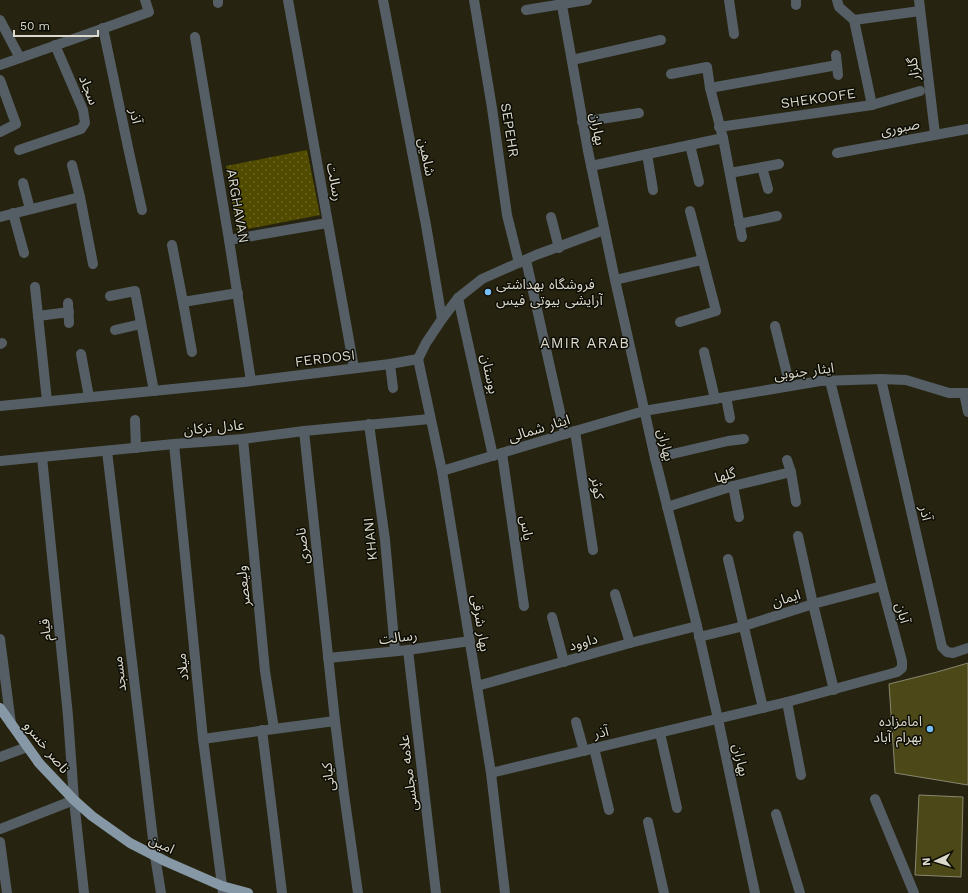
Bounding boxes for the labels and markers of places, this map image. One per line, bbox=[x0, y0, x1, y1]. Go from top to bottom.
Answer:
place label: فروشگاه بهداشتی آرایشی بیوتی فیس bbox=[496, 276, 604, 309]
marker: فروشگاه بهداشتی آرایشی بیوتی فیس bbox=[483, 287, 493, 297]
place label: امامزاده بهرام آباد bbox=[873, 713, 922, 748]
marker: امامزاده بهرام آباد bbox=[925, 724, 935, 734]

